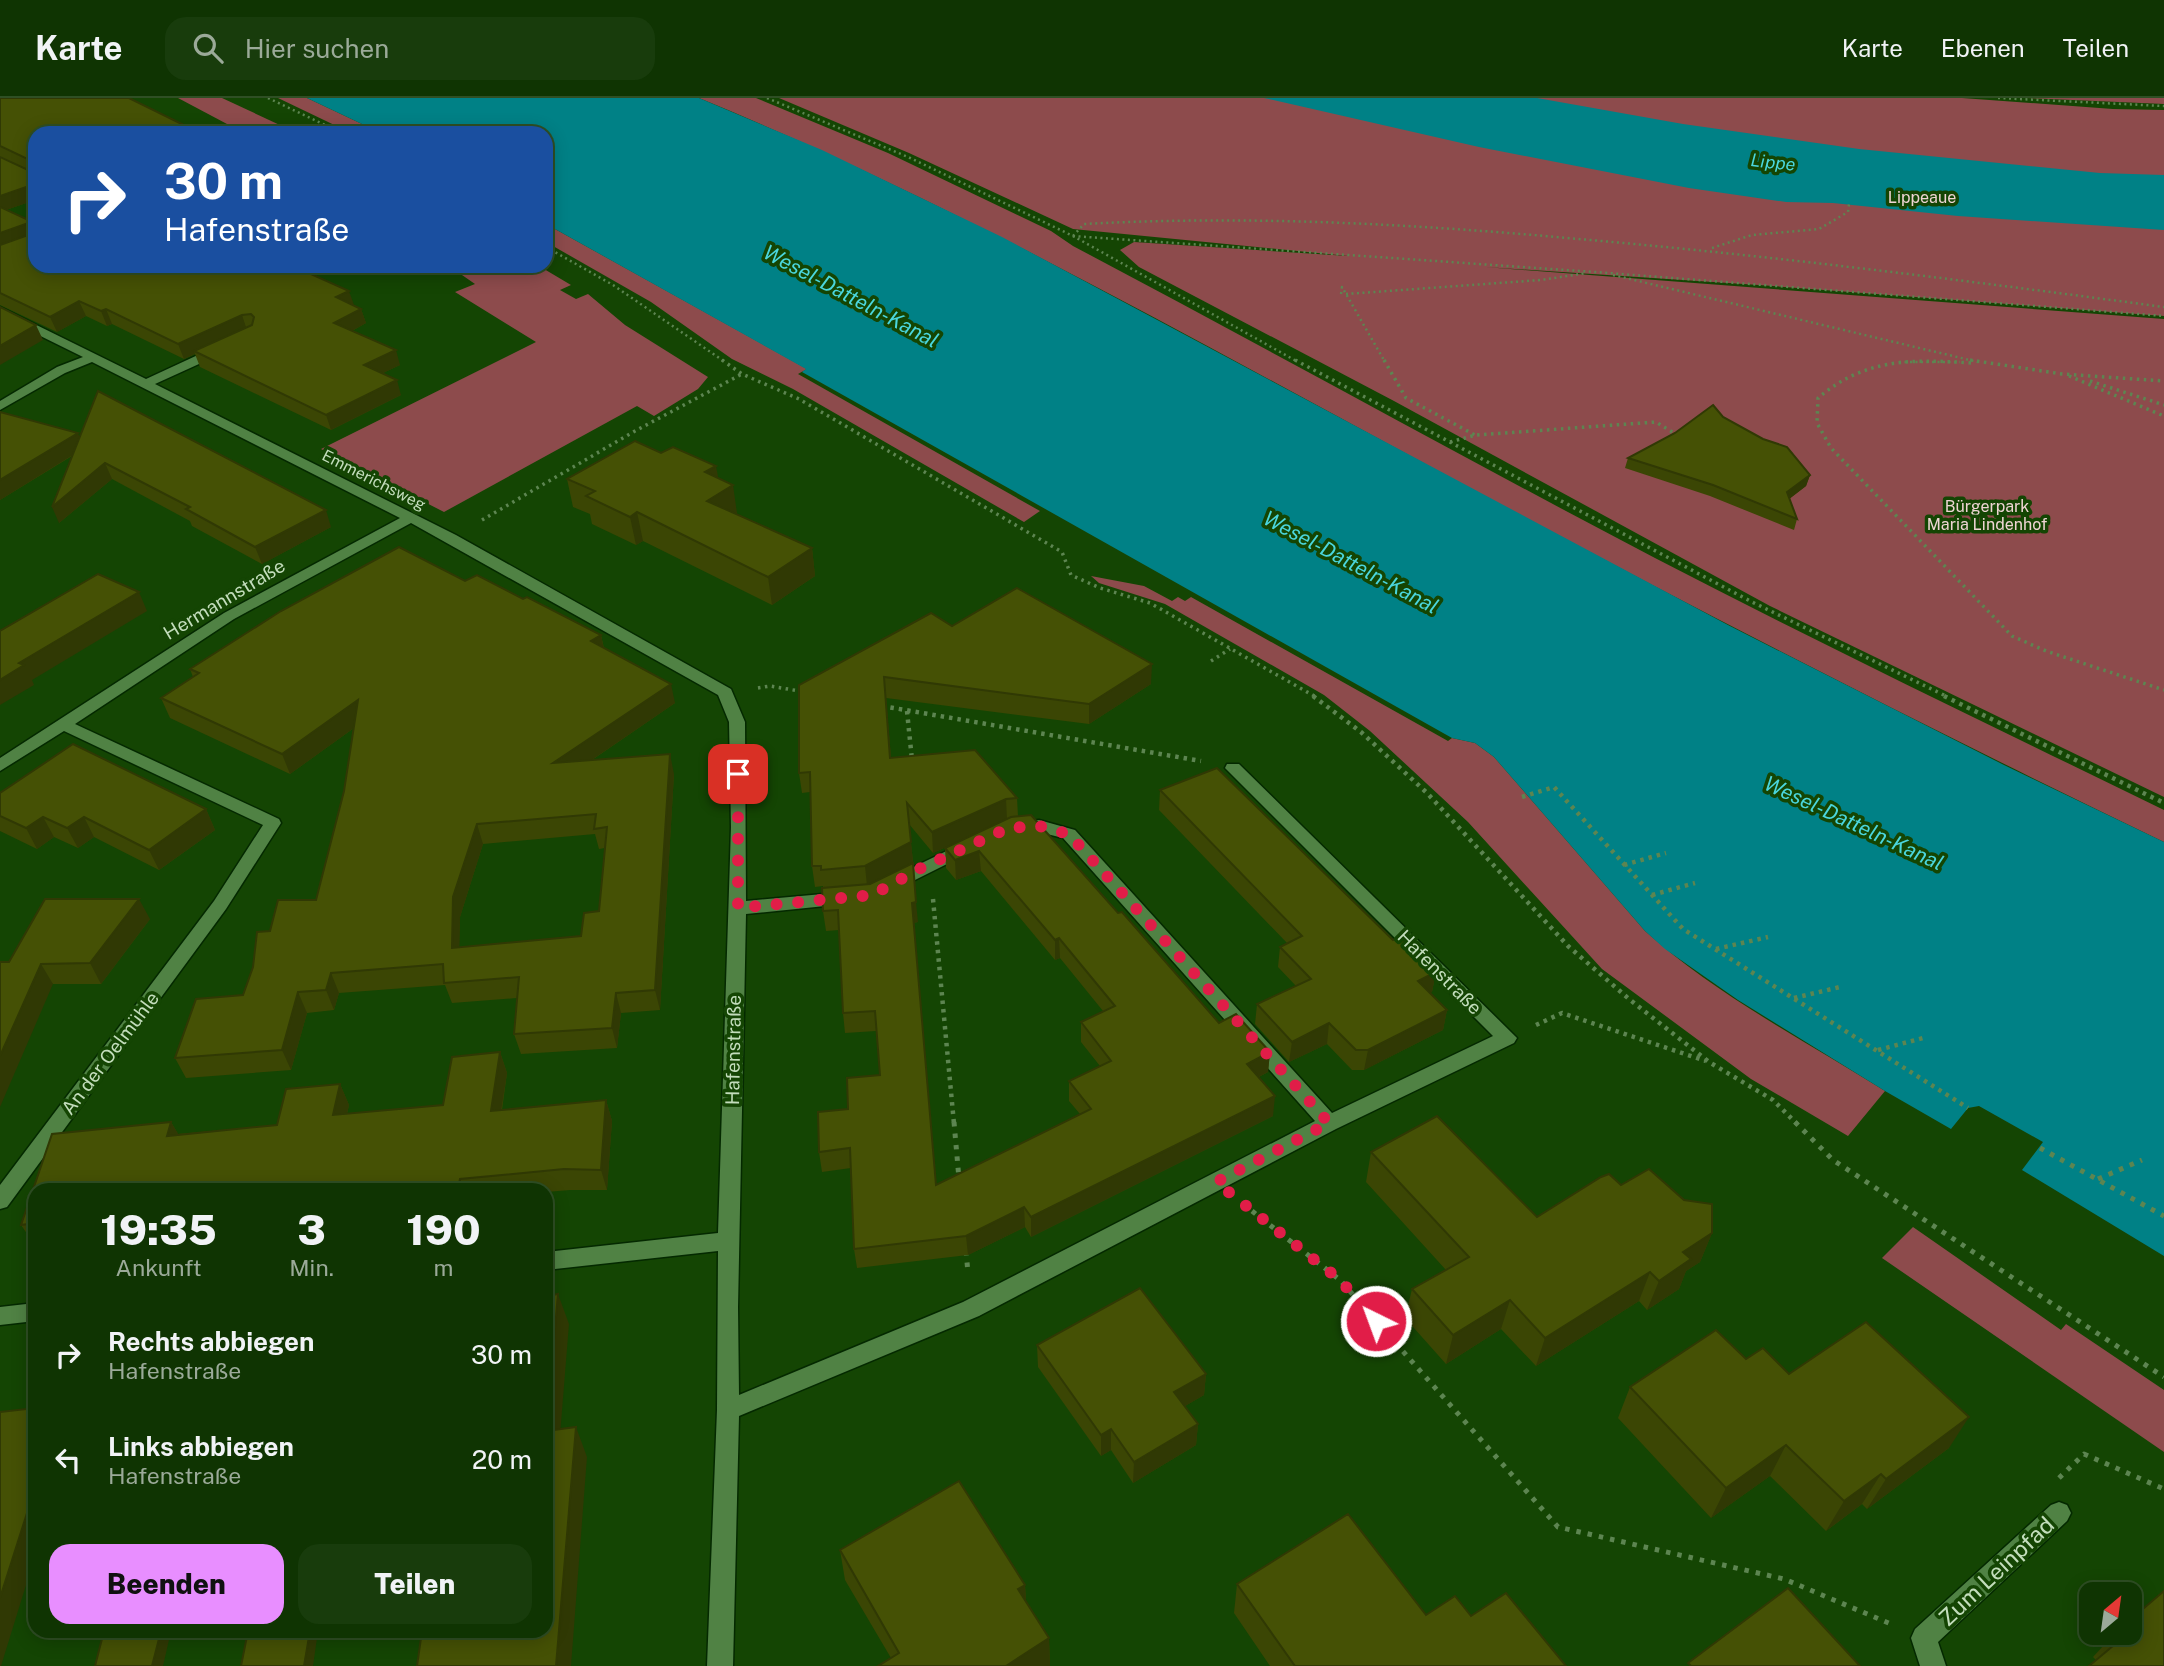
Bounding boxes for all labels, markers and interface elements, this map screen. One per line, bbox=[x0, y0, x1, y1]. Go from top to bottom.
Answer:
search box bbox=[165, 17, 655, 80]
text: Karte bbox=[35, 29, 123, 67]
icon: search bbox=[189, 29, 227, 67]
text: Hier suchen bbox=[245, 33, 389, 64]
text: Karte bbox=[1842, 34, 1903, 62]
text: Ebenen bbox=[1941, 34, 2025, 62]
text: Teilen bbox=[2063, 34, 2129, 62]
water label: Lippe bbox=[1749, 149, 1797, 175]
text: 30 m bbox=[164, 152, 283, 210]
icon: right bbox=[49, 154, 140, 245]
park label: Lippeaue bbox=[1888, 188, 1956, 207]
text: Hafenstraße bbox=[164, 211, 349, 248]
water label: Wesel-Datteln-Kanal bbox=[759, 239, 943, 353]
street label: Emmerichsweg bbox=[319, 446, 429, 514]
park label: Bürgerpark Maria Lindenhof bbox=[1927, 497, 2047, 534]
water label: Wesel-Datteln-Kanal bbox=[1259, 505, 1443, 619]
street label: Hermannstraße bbox=[159, 554, 289, 644]
pin bbox=[708, 744, 768, 804]
icon: arrive bbox=[719, 755, 757, 793]
water label: Wesel-Datteln-Kanal bbox=[1760, 771, 1948, 875]
street label: Hafenstraße bbox=[1393, 925, 1487, 1019]
street label: An der Oelmühle bbox=[57, 987, 163, 1119]
street label: Hafenstraße bbox=[721, 995, 745, 1105]
text: 19:35 bbox=[100, 1205, 217, 1254]
text: 3 bbox=[297, 1205, 326, 1254]
text: 190 bbox=[406, 1205, 481, 1254]
text: Ankunft bbox=[116, 1254, 202, 1281]
text: Min. bbox=[289, 1254, 334, 1281]
text: m bbox=[433, 1254, 453, 1281]
position arrow bbox=[1339, 1284, 1413, 1358]
text: Rechts abbiegen bbox=[108, 1326, 314, 1357]
icon: right bbox=[49, 1336, 87, 1374]
text: 30 m bbox=[471, 1339, 532, 1370]
text: Hafenstraße bbox=[108, 1357, 241, 1384]
text: Links abbiegen bbox=[108, 1431, 294, 1462]
icon: left bbox=[49, 1441, 87, 1479]
text: 20 m bbox=[472, 1444, 532, 1475]
text: Hafenstraße bbox=[108, 1462, 241, 1489]
street label: Zum Leinpfad bbox=[1933, 1511, 2059, 1631]
button: Beenden bbox=[49, 1544, 284, 1624]
button: Teilen bbox=[298, 1544, 532, 1624]
north arrow bbox=[2079, 1582, 2142, 1645]
map controls bbox=[2079, 1582, 2142, 1645]

